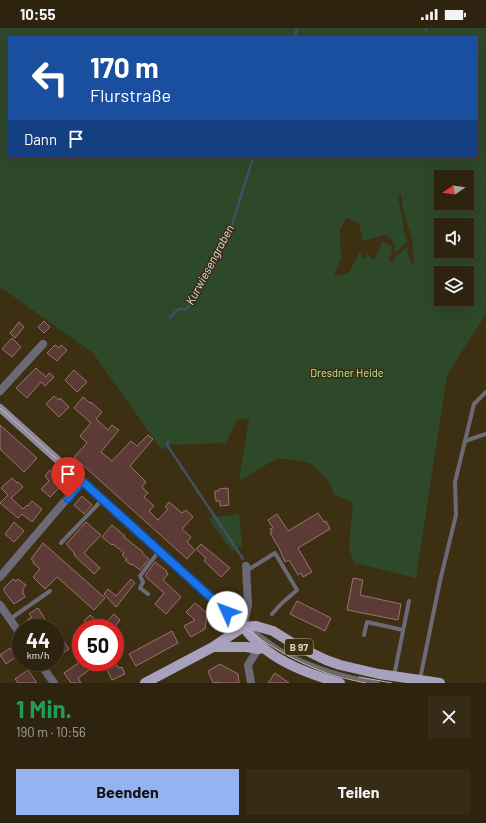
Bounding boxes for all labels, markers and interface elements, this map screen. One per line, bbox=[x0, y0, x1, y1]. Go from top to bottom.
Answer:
text: 10:55 bbox=[20, 5, 56, 23]
text: 170 m bbox=[90, 50, 159, 84]
icon: left bbox=[24, 52, 76, 104]
text: Flurstraße bbox=[90, 84, 171, 106]
icon: arrive bbox=[65, 128, 87, 150]
text: Dann bbox=[24, 130, 57, 148]
north arrow bbox=[434, 170, 474, 210]
map controls bbox=[434, 170, 474, 306]
button: sound bbox=[434, 218, 474, 258]
water label: Kurwiesengraben bbox=[182, 222, 236, 307]
button: layers bbox=[434, 266, 474, 306]
park label: Dresdner Heide bbox=[310, 366, 384, 379]
pin bbox=[51, 457, 85, 498]
icon: arrive bbox=[57, 463, 79, 485]
position arrow bbox=[206, 591, 248, 633]
speed limit sign: 50 bbox=[72, 619, 124, 671]
text: 44 bbox=[26, 628, 50, 652]
road number: B 97 bbox=[285, 639, 313, 655]
text: km/h bbox=[27, 649, 49, 661]
text: 1 Min. bbox=[16, 694, 72, 723]
button: close bbox=[428, 696, 470, 738]
text: 190 m · 10:56 bbox=[16, 724, 86, 740]
button: Beenden bbox=[16, 769, 239, 815]
button: Teilen bbox=[247, 769, 470, 815]

